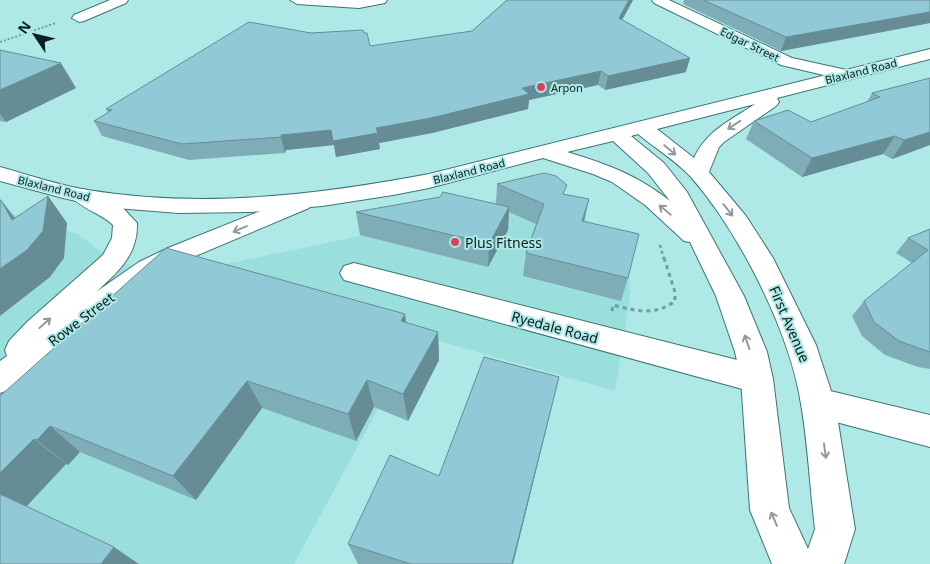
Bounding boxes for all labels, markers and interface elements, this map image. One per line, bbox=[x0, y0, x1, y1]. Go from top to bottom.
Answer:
north arrow bbox=[10, 10, 60, 60]
text: N bbox=[13, 17, 35, 37]
street label: Edgar Street bbox=[718, 23, 782, 65]
street label: Blaxland Road bbox=[823, 55, 899, 87]
place label: Arpon bbox=[551, 80, 583, 95]
marker: Arpon bbox=[535, 81, 547, 93]
one-way arrow bbox=[727, 120, 741, 131]
one-way arrow bbox=[664, 144, 677, 155]
street label: Blaxland Road bbox=[431, 155, 507, 187]
street label: Blaxland Road bbox=[16, 172, 92, 204]
one-way arrow bbox=[722, 203, 733, 216]
one-way arrow bbox=[659, 205, 672, 216]
one-way arrow bbox=[233, 224, 248, 234]
place label: Plus Fitness bbox=[465, 233, 542, 252]
marker: Plus Fitness bbox=[449, 236, 461, 248]
street label: First Avenue bbox=[765, 283, 815, 365]
street label: Rowe Street bbox=[44, 288, 118, 350]
street label: Ryedale Road bbox=[510, 306, 600, 348]
one-way arrow bbox=[39, 317, 52, 329]
one-way arrow bbox=[742, 334, 752, 350]
one-way arrow bbox=[820, 443, 830, 459]
one-way arrow bbox=[769, 512, 778, 527]

